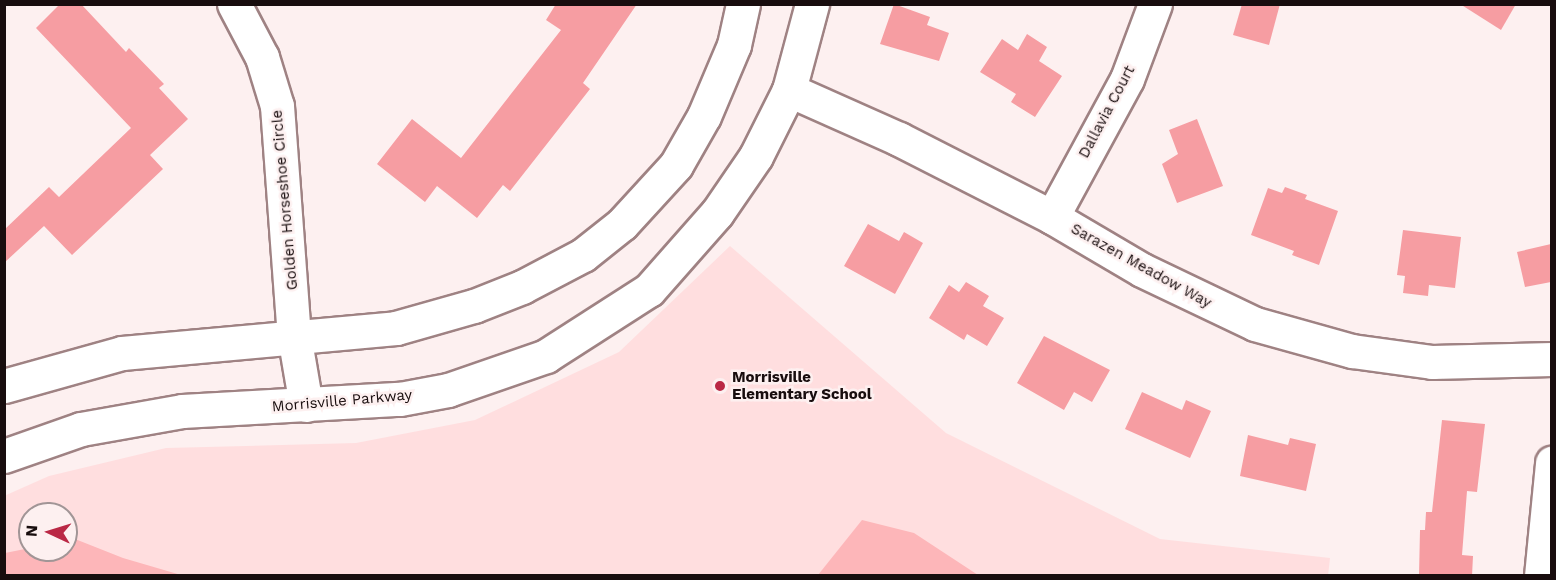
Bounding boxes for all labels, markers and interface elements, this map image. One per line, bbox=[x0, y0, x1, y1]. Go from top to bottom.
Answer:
street label: Dallavia Court bbox=[1075, 62, 1139, 162]
street label: Golden Horseshoe Circle bbox=[268, 109, 302, 291]
street label: Sarazen Meadow Way bbox=[1067, 220, 1215, 312]
place label: Morrisville Elementary School bbox=[732, 368, 872, 403]
marker: Morrisville Elementary School bbox=[713, 379, 727, 393]
street label: Morrisville Parkway bbox=[271, 386, 413, 416]
north arrow bbox=[18, 502, 78, 562]
text: N bbox=[22, 524, 41, 537]

